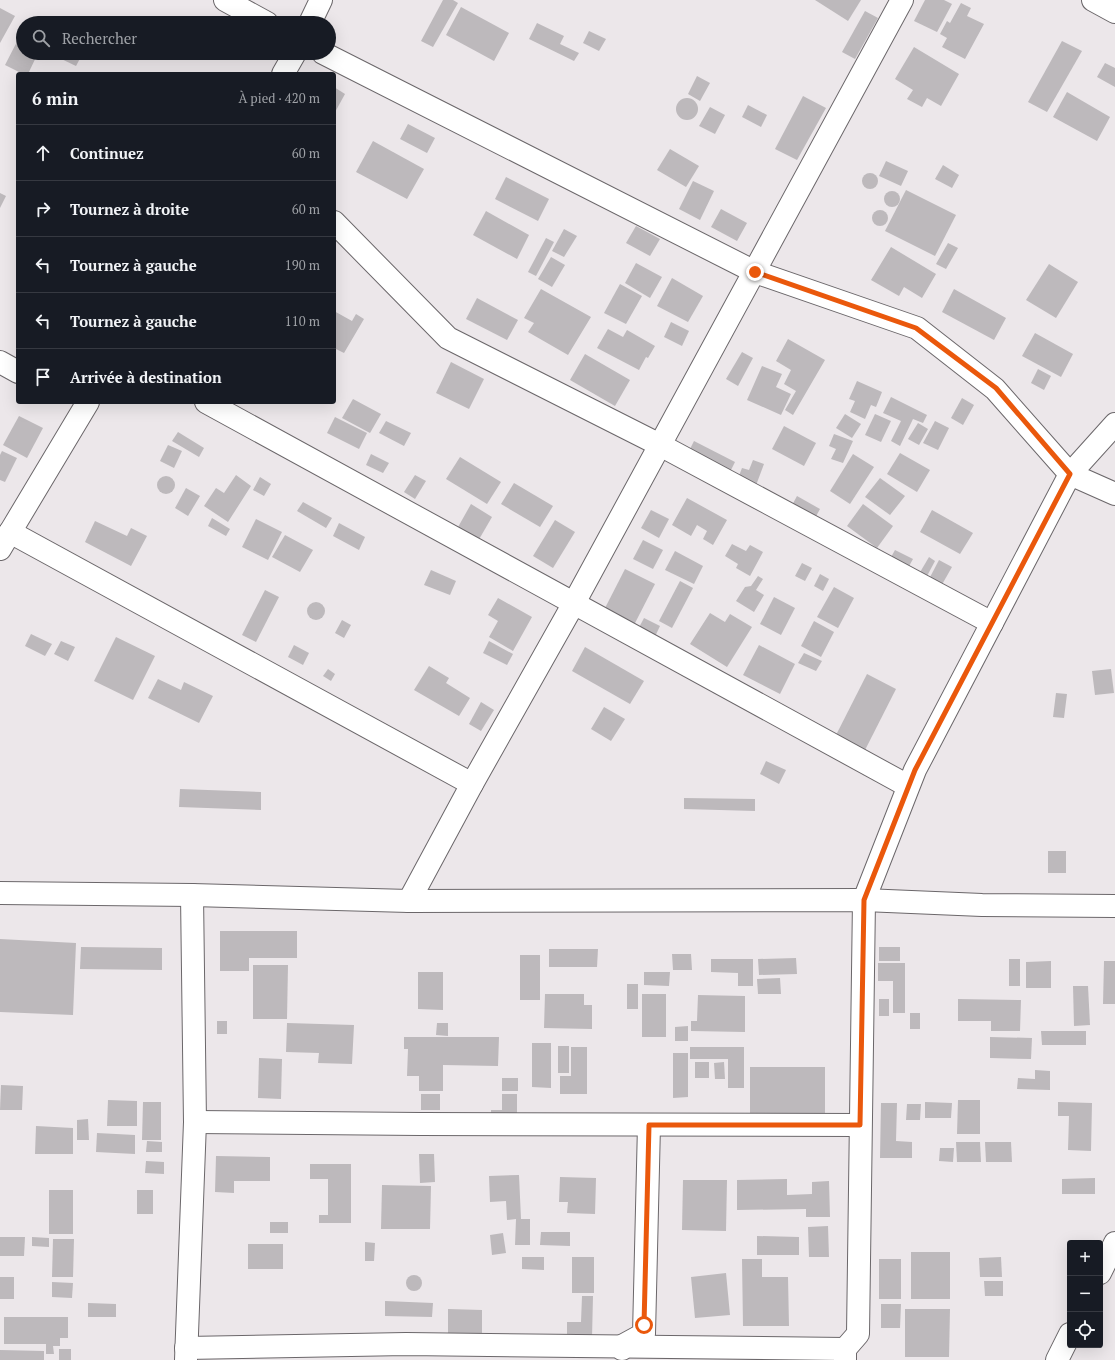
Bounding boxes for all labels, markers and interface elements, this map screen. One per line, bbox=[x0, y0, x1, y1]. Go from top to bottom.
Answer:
search box bbox=[16, 16, 336, 60]
icon: search bbox=[30, 27, 52, 49]
text: Rechercher bbox=[62, 28, 137, 48]
text: 6 min bbox=[32, 87, 79, 110]
text: À pied · 420 m bbox=[239, 89, 320, 107]
icon: ahead bbox=[32, 142, 54, 164]
text: Continuez bbox=[70, 143, 144, 163]
text: 60 m bbox=[292, 144, 320, 162]
icon: right bbox=[32, 198, 54, 220]
text: Tournez à droite bbox=[70, 199, 189, 219]
text: 60 m bbox=[292, 200, 320, 218]
icon: left bbox=[32, 254, 54, 276]
text: Tournez à gauche bbox=[70, 255, 197, 275]
text: 190 m bbox=[285, 256, 320, 274]
route end bbox=[746, 263, 764, 281]
icon: left bbox=[32, 310, 54, 332]
text: Tournez à gauche bbox=[70, 311, 197, 331]
text: 110 m bbox=[285, 312, 320, 330]
icon: arrive bbox=[32, 366, 54, 388]
text: Arrivée à destination bbox=[70, 367, 222, 387]
map controls bbox=[1067, 1240, 1103, 1348]
button: + bbox=[1067, 1240, 1103, 1276]
button: − bbox=[1067, 1276, 1103, 1312]
button: locate bbox=[1067, 1312, 1103, 1348]
route start bbox=[635, 1316, 653, 1334]

